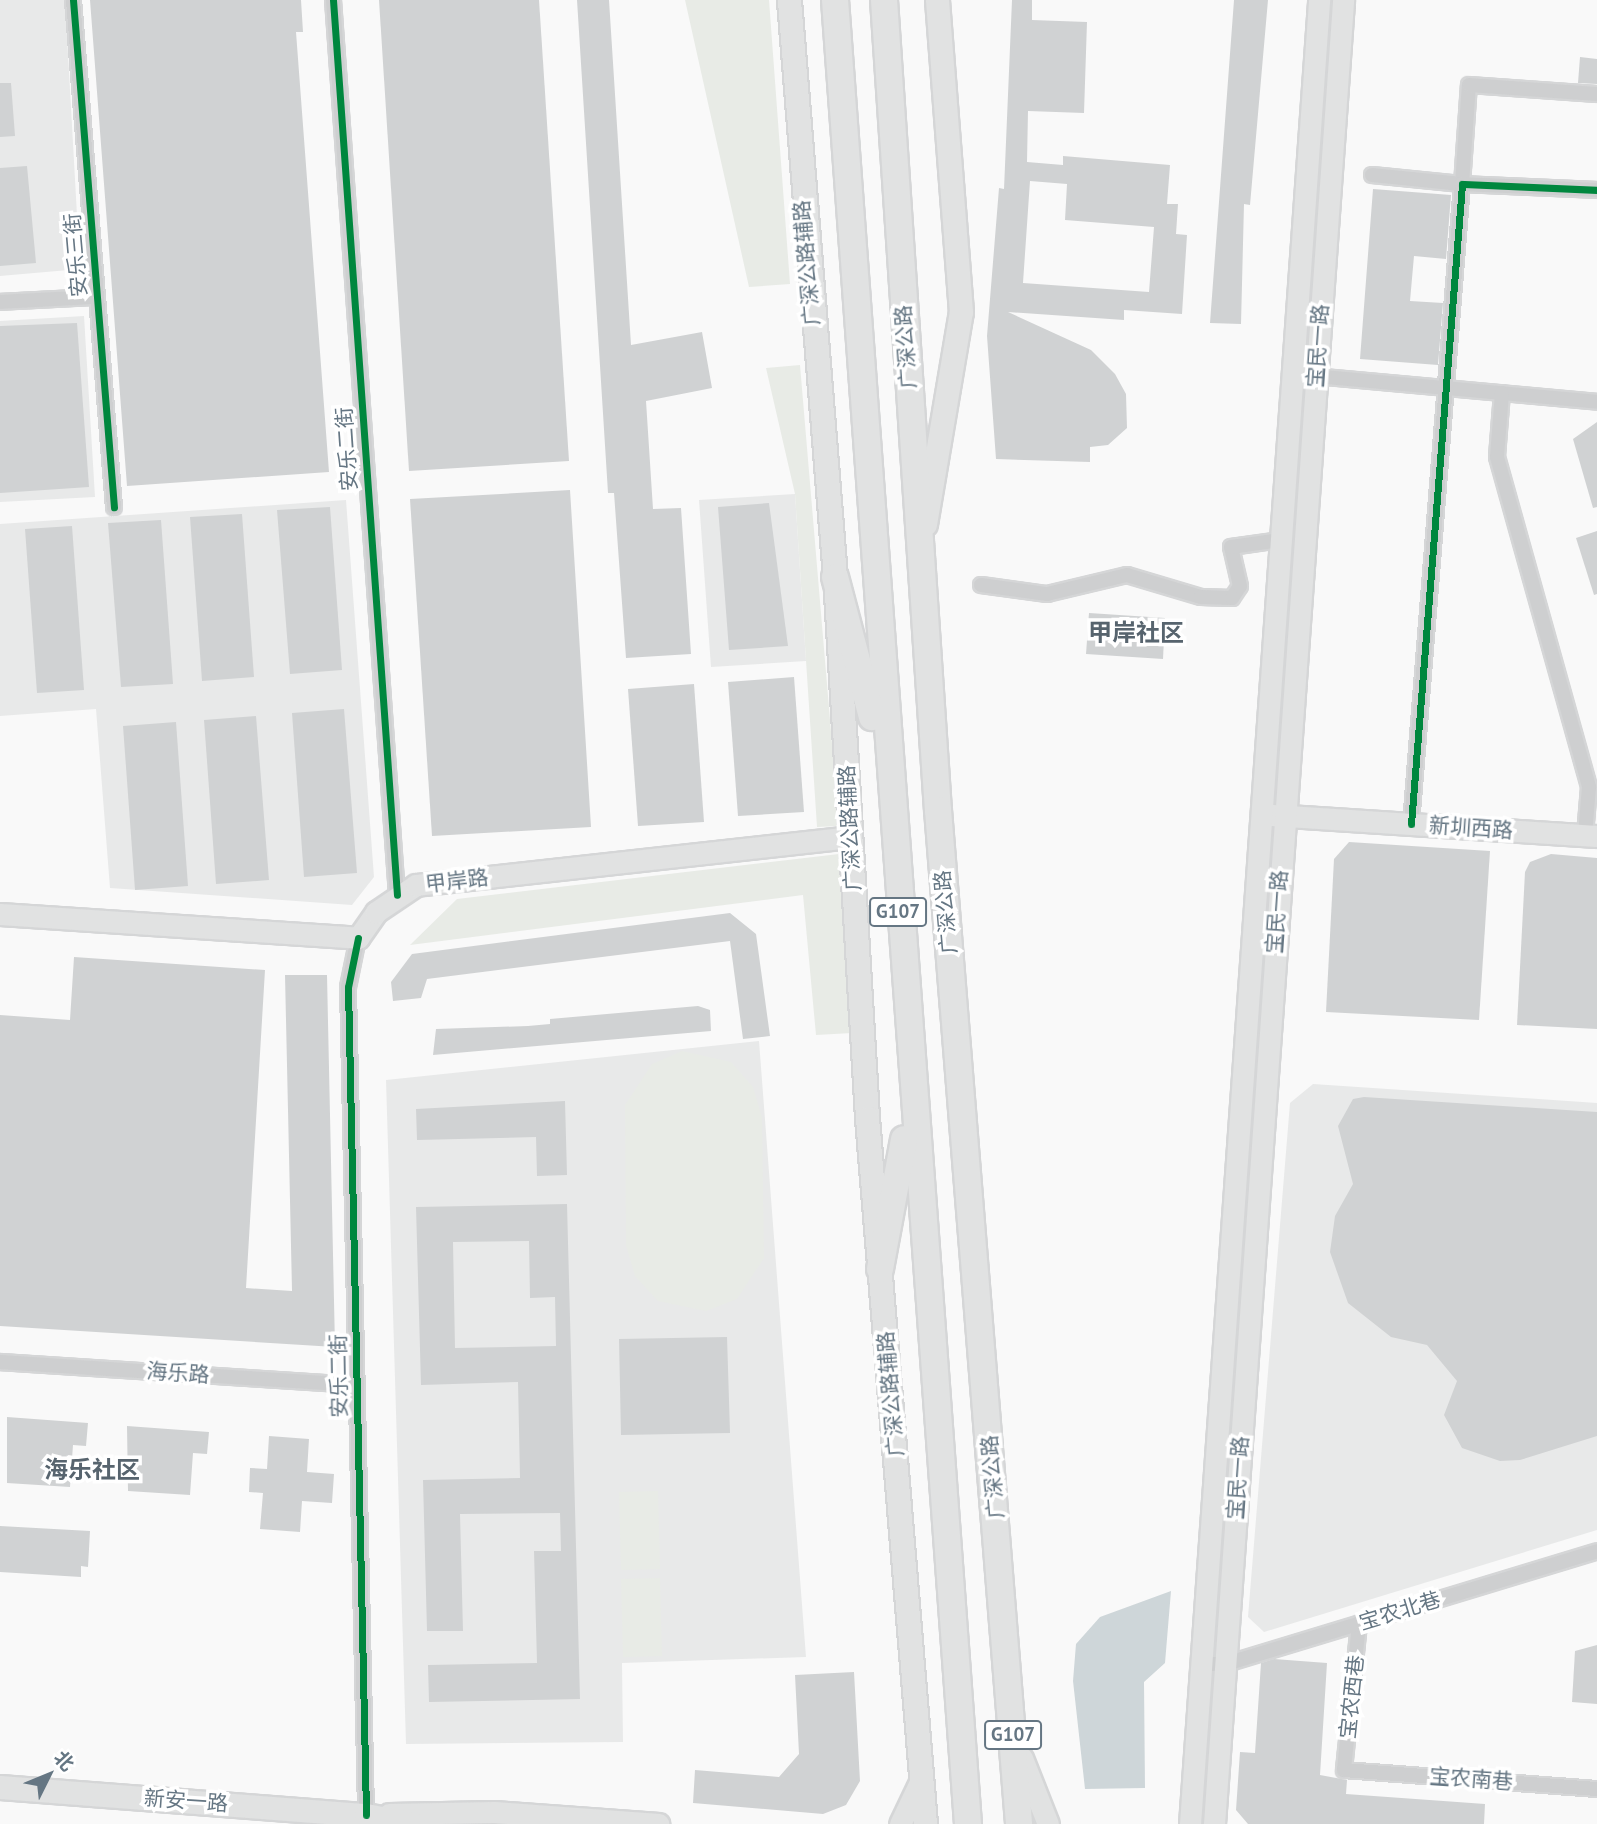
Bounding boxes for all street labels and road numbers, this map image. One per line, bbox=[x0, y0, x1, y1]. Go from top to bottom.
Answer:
street label: 广深公路辅路 bbox=[789, 199, 825, 327]
street label: 安乐三街 bbox=[60, 212, 92, 298]
street label: 宝民一路 bbox=[1303, 303, 1333, 389]
street label: 广深公路 bbox=[891, 304, 921, 390]
street label: 安乐二街 bbox=[332, 406, 362, 492]
street label: 广深公路辅路 bbox=[834, 764, 866, 892]
street label: 新圳西路 bbox=[1428, 813, 1514, 843]
street label: 甲岸路 bbox=[424, 865, 490, 897]
street label: 广深公路 bbox=[930, 869, 962, 955]
street label: 宝民一路 bbox=[1262, 869, 1292, 955]
road number: G107 bbox=[868, 896, 928, 928]
street label: 广深公路辅路 bbox=[873, 1330, 909, 1458]
street label: 安乐二街 bbox=[326, 1334, 352, 1418]
street label: 海乐路 bbox=[146, 1358, 210, 1388]
street label: 广深公路 bbox=[977, 1434, 1009, 1520]
street label: 宝民一路 bbox=[1223, 1435, 1253, 1521]
street label: 宝农北巷 bbox=[1356, 1587, 1444, 1635]
street label: 宝农西巷 bbox=[1335, 1654, 1369, 1740]
road number: G107 bbox=[983, 1720, 1043, 1750]
street label: 宝农南巷 bbox=[1428, 1764, 1514, 1794]
street label: 新安一路 bbox=[143, 1786, 229, 1816]

